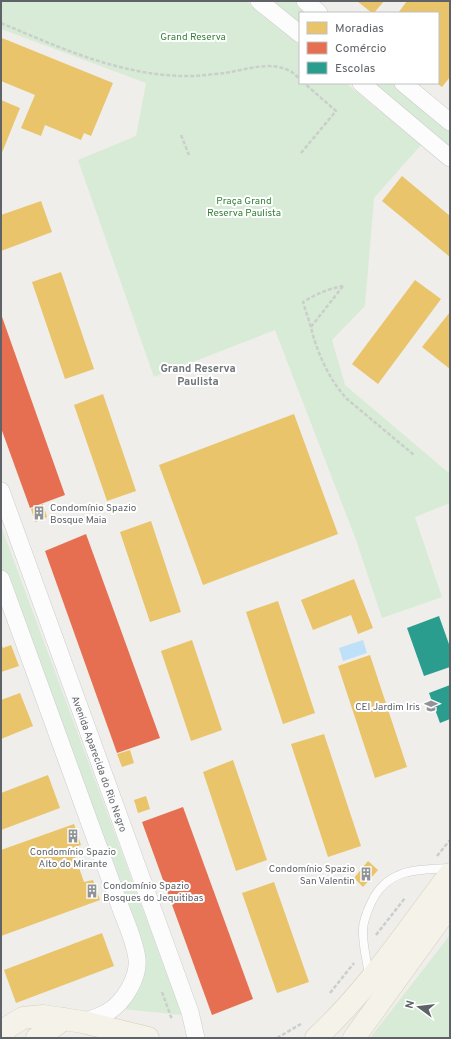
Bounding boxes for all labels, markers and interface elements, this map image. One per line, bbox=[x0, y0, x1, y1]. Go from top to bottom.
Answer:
legend bbox=[299, 12, 439, 84]
text: Moradias bbox=[335, 21, 384, 37]
park label: Grand Reserva bbox=[160, 31, 226, 44]
text: Comércio bbox=[335, 41, 387, 57]
text: Escolas bbox=[335, 61, 375, 77]
park label: Praça Grand Reserva Paulista bbox=[207, 195, 281, 220]
district label: Grand Reserva Paulista bbox=[160, 362, 236, 389]
place label: Condomínio Spazio Bosque Maia bbox=[50, 502, 137, 527]
building icon: Condomínio Spazio Bosque Maia bbox=[31, 505, 47, 521]
street label: Avenida Aparecida do Rio Negro bbox=[68, 694, 129, 835]
school or university icon: CEI Jardim Iris bbox=[423, 698, 439, 714]
place label: CEI Jardim Iris bbox=[355, 701, 420, 714]
building icon: Condomínio Spazio Alto do Mirante bbox=[65, 828, 81, 844]
place label: Condomínio Spazio Alto do Mirante bbox=[30, 846, 117, 871]
place label: Condomínio Spazio San Valentin bbox=[269, 863, 355, 888]
building icon: Condomínio Spazio San Valentin bbox=[358, 866, 374, 882]
place label: Condomínio Spazio Bosques do Jequitibas bbox=[103, 880, 204, 905]
building icon: Condomínio Spazio Bosques do Jequitibas bbox=[84, 883, 100, 899]
north arrow bbox=[399, 987, 439, 1027]
text: N bbox=[403, 999, 418, 1010]

